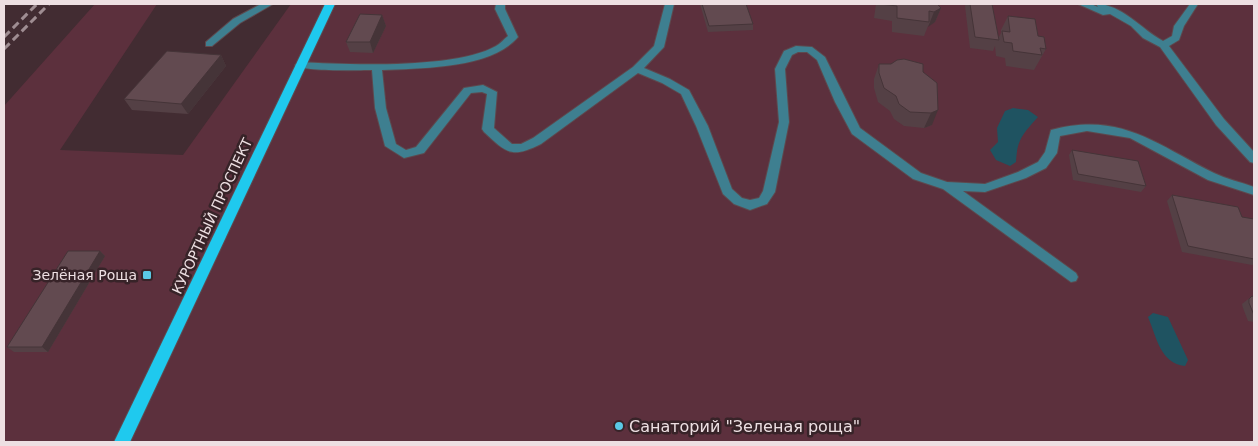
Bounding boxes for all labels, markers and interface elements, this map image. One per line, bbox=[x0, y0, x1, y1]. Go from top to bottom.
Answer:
street label: КУРОРТНЫЙ ПРОСПЕКТ bbox=[168, 135, 255, 297]
place label: Зелёная Роща bbox=[32, 267, 137, 283]
marker: Зелёная Роща bbox=[141, 269, 153, 281]
place label: Санаторий "Зеленая роща" bbox=[629, 417, 860, 436]
marker: Санаторий "Зеленая роща" bbox=[613, 420, 625, 432]

